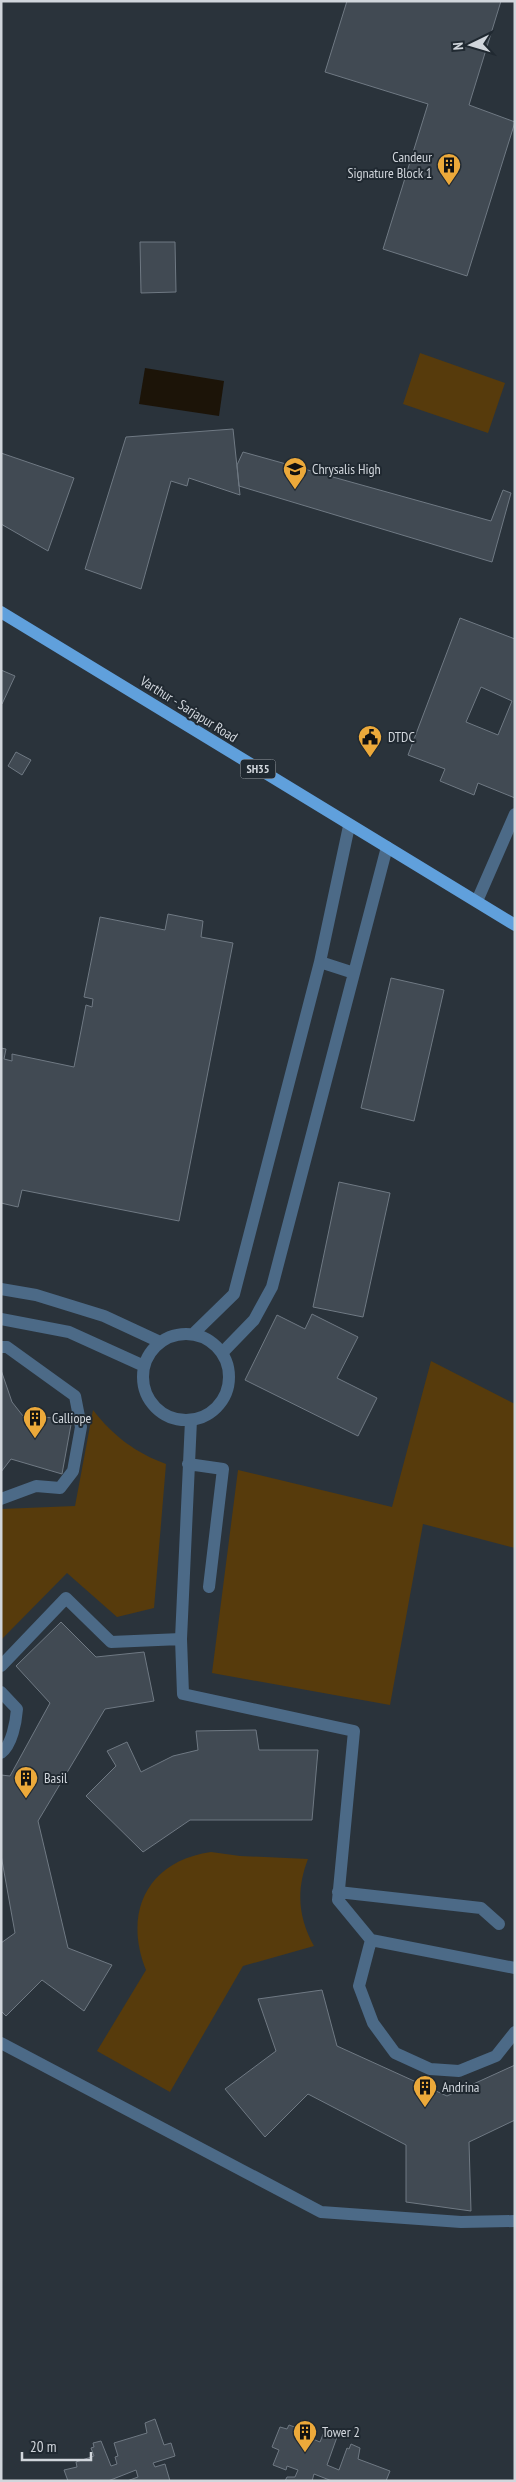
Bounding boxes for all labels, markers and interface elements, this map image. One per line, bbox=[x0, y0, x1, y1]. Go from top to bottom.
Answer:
north arrow bbox=[446, 20, 496, 70]
text: N bbox=[449, 42, 467, 51]
place label: Candeur Signature Block 1 bbox=[347, 148, 432, 182]
building icon: Candeur Signature Block 1 bbox=[436, 152, 462, 186]
school or university icon: Chrysalis High bbox=[282, 456, 308, 490]
place label: Chrysalis High bbox=[312, 460, 381, 478]
street label: Varthur - Sarjapur Road bbox=[136, 671, 241, 746]
public building icon: DTDC bbox=[357, 724, 383, 758]
place label: DTDC bbox=[388, 728, 415, 746]
road number: SH35 bbox=[240, 760, 276, 779]
building icon: Calliope bbox=[22, 1405, 48, 1439]
place label: Calliope bbox=[52, 1409, 92, 1427]
building icon: Basil bbox=[13, 1765, 39, 1799]
place label: Basil bbox=[44, 1769, 68, 1787]
building icon: Andrina bbox=[412, 2074, 438, 2108]
place label: Andrina bbox=[442, 2078, 479, 2096]
building icon: Tower 2 bbox=[292, 2419, 318, 2453]
place label: Tower 2 bbox=[322, 2423, 360, 2441]
scale bar bbox=[22, 2430, 91, 2462]
text: 20 m bbox=[30, 2437, 56, 2456]

